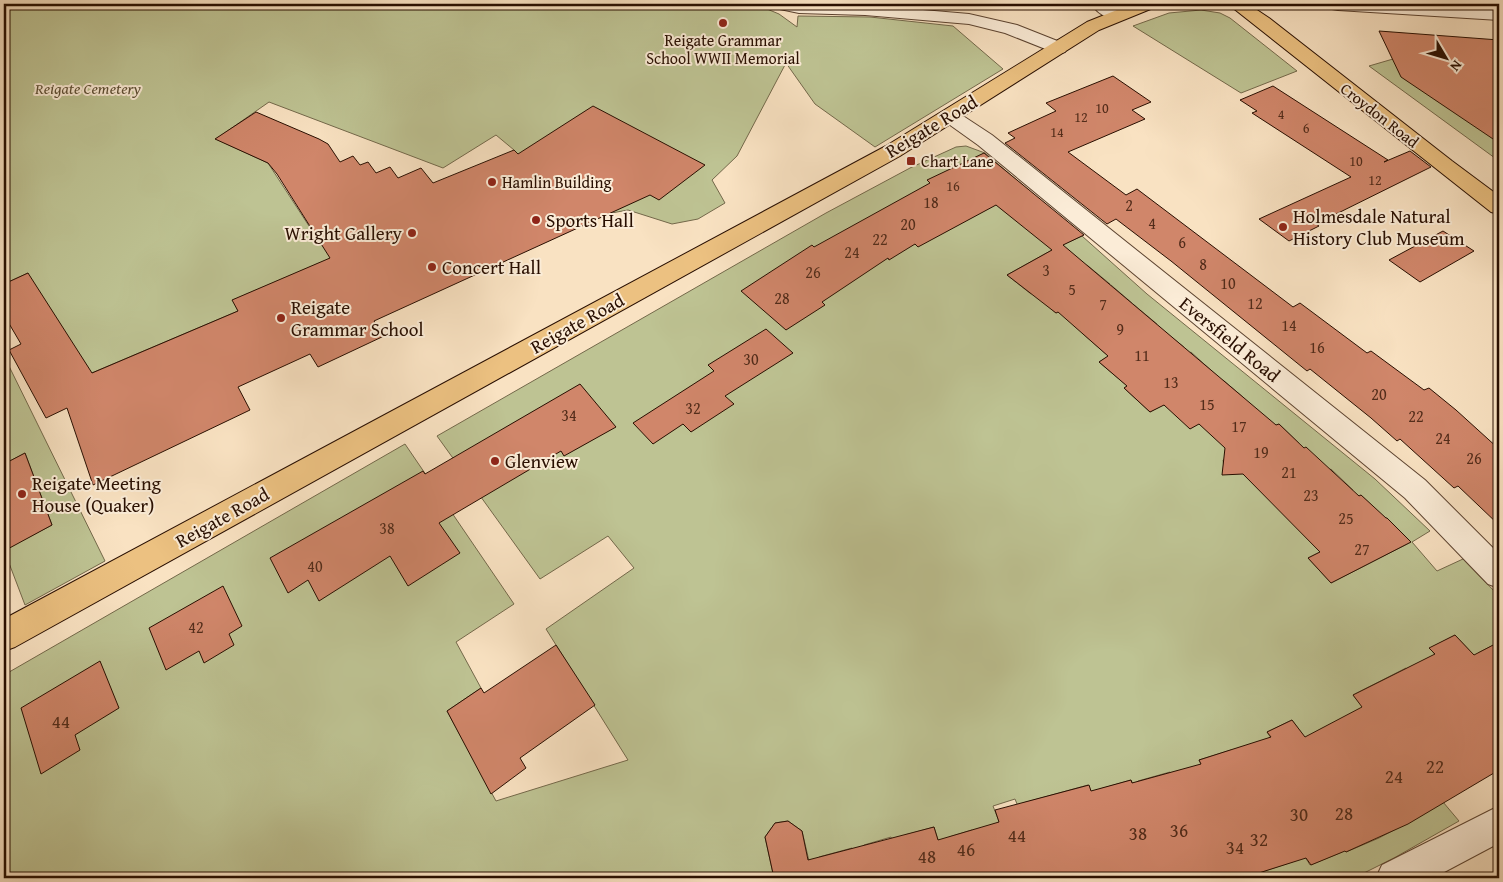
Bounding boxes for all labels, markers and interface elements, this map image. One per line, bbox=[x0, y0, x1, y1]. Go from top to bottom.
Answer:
marker: Reigate Grammar School WWII Memorial bbox=[717, 17, 729, 29]
place label: Reigate Grammar School WWII Memorial bbox=[646, 28, 800, 70]
north arrow bbox=[1420, 32, 1470, 82]
text: N bbox=[1445, 56, 1467, 76]
park label: Reigate Cemetery bbox=[34, 76, 142, 100]
street label: Croydon Road bbox=[1336, 77, 1425, 154]
street label: Reigate Road bbox=[880, 87, 983, 165]
house number: 10 bbox=[1095, 98, 1109, 118]
house number: 4 bbox=[1278, 104, 1285, 124]
house number: 12 bbox=[1074, 107, 1088, 127]
house number: 6 bbox=[1303, 118, 1310, 138]
house number: 14 bbox=[1050, 122, 1064, 142]
place label: Chart Lane bbox=[921, 149, 994, 173]
house number: 10 bbox=[1349, 151, 1363, 171]
marker: Chart Lane bbox=[905, 155, 917, 167]
place label: Hamlin Building bbox=[502, 170, 611, 194]
house number: 12 bbox=[1368, 170, 1382, 190]
marker: Hamlin Building bbox=[486, 176, 498, 188]
house number: 16 bbox=[946, 176, 960, 196]
house number: 18 bbox=[923, 190, 939, 214]
house number: 2 bbox=[1125, 193, 1133, 217]
place label: Holmesdale Natural History Club Museum bbox=[1293, 202, 1465, 252]
place label: Sports Hall bbox=[546, 206, 634, 234]
house number: 4 bbox=[1148, 211, 1156, 235]
house number: 20 bbox=[900, 212, 916, 236]
marker: Sports Hall bbox=[530, 214, 542, 226]
place label: Wright Gallery bbox=[285, 219, 403, 247]
marker: Holmesdale Natural History Club Museum bbox=[1277, 221, 1289, 233]
marker: Wright Gallery bbox=[406, 227, 418, 239]
house number: 22 bbox=[872, 227, 888, 251]
house number: 6 bbox=[1178, 230, 1186, 254]
house number: 24 bbox=[844, 240, 860, 264]
house number: 8 bbox=[1199, 252, 1207, 276]
place label: Concert Hall bbox=[442, 253, 541, 281]
house number: 3 bbox=[1042, 258, 1050, 282]
house number: 26 bbox=[805, 260, 821, 284]
marker: Concert Hall bbox=[426, 261, 438, 273]
house number: 10 bbox=[1220, 271, 1236, 295]
house number: 5 bbox=[1068, 277, 1076, 301]
street label: Reigate Road bbox=[525, 285, 630, 360]
house number: 28 bbox=[774, 286, 790, 310]
street label: Eversfield Road bbox=[1174, 290, 1287, 389]
house number: 12 bbox=[1247, 291, 1263, 315]
house number: 7 bbox=[1099, 292, 1107, 316]
place label: Reigate Grammar School bbox=[291, 293, 424, 343]
marker: Reigate Grammar School bbox=[275, 312, 287, 324]
house number: 14 bbox=[1281, 313, 1297, 337]
house number: 9 bbox=[1116, 317, 1124, 341]
house number: 16 bbox=[1309, 335, 1325, 359]
house number: 11 bbox=[1134, 343, 1150, 367]
house number: 30 bbox=[743, 347, 759, 371]
house number: 13 bbox=[1163, 370, 1179, 394]
house number: 20 bbox=[1371, 382, 1387, 406]
house number: 15 bbox=[1199, 392, 1215, 416]
house number: 32 bbox=[685, 396, 701, 420]
house number: 34 bbox=[561, 403, 577, 427]
house number: 22 bbox=[1408, 404, 1424, 428]
house number: 17 bbox=[1231, 414, 1247, 438]
house number: 24 bbox=[1435, 426, 1451, 450]
house number: 19 bbox=[1253, 440, 1269, 464]
house number: 26 bbox=[1466, 446, 1482, 470]
place label: Glenview bbox=[505, 447, 579, 475]
marker: Glenview bbox=[489, 455, 501, 467]
house number: 21 bbox=[1281, 460, 1297, 484]
place label: Reigate Meeting House (Quaker) bbox=[32, 469, 162, 519]
street label: Reigate Road bbox=[170, 479, 275, 554]
house number: 23 bbox=[1303, 483, 1319, 507]
marker: Reigate Meeting House (Quaker) bbox=[16, 488, 28, 500]
house number: 25 bbox=[1338, 506, 1354, 530]
house number: 38 bbox=[379, 516, 395, 540]
house number: 27 bbox=[1354, 537, 1370, 561]
house number: 40 bbox=[307, 554, 323, 578]
house number: 42 bbox=[188, 615, 204, 639]
house number: 44 bbox=[52, 707, 70, 735]
house number: 22 bbox=[1426, 752, 1444, 780]
house number: 24 bbox=[1385, 762, 1403, 790]
house number: 28 bbox=[1335, 799, 1353, 827]
house number: 30 bbox=[1290, 800, 1308, 828]
house number: 36 bbox=[1170, 816, 1188, 844]
house number: 38 bbox=[1129, 819, 1147, 847]
house number: 44 bbox=[1008, 821, 1026, 849]
house number: 32 bbox=[1250, 825, 1268, 853]
house number: 34 bbox=[1226, 833, 1244, 861]
house number: 46 bbox=[957, 835, 975, 863]
house number: 48 bbox=[918, 842, 936, 870]

